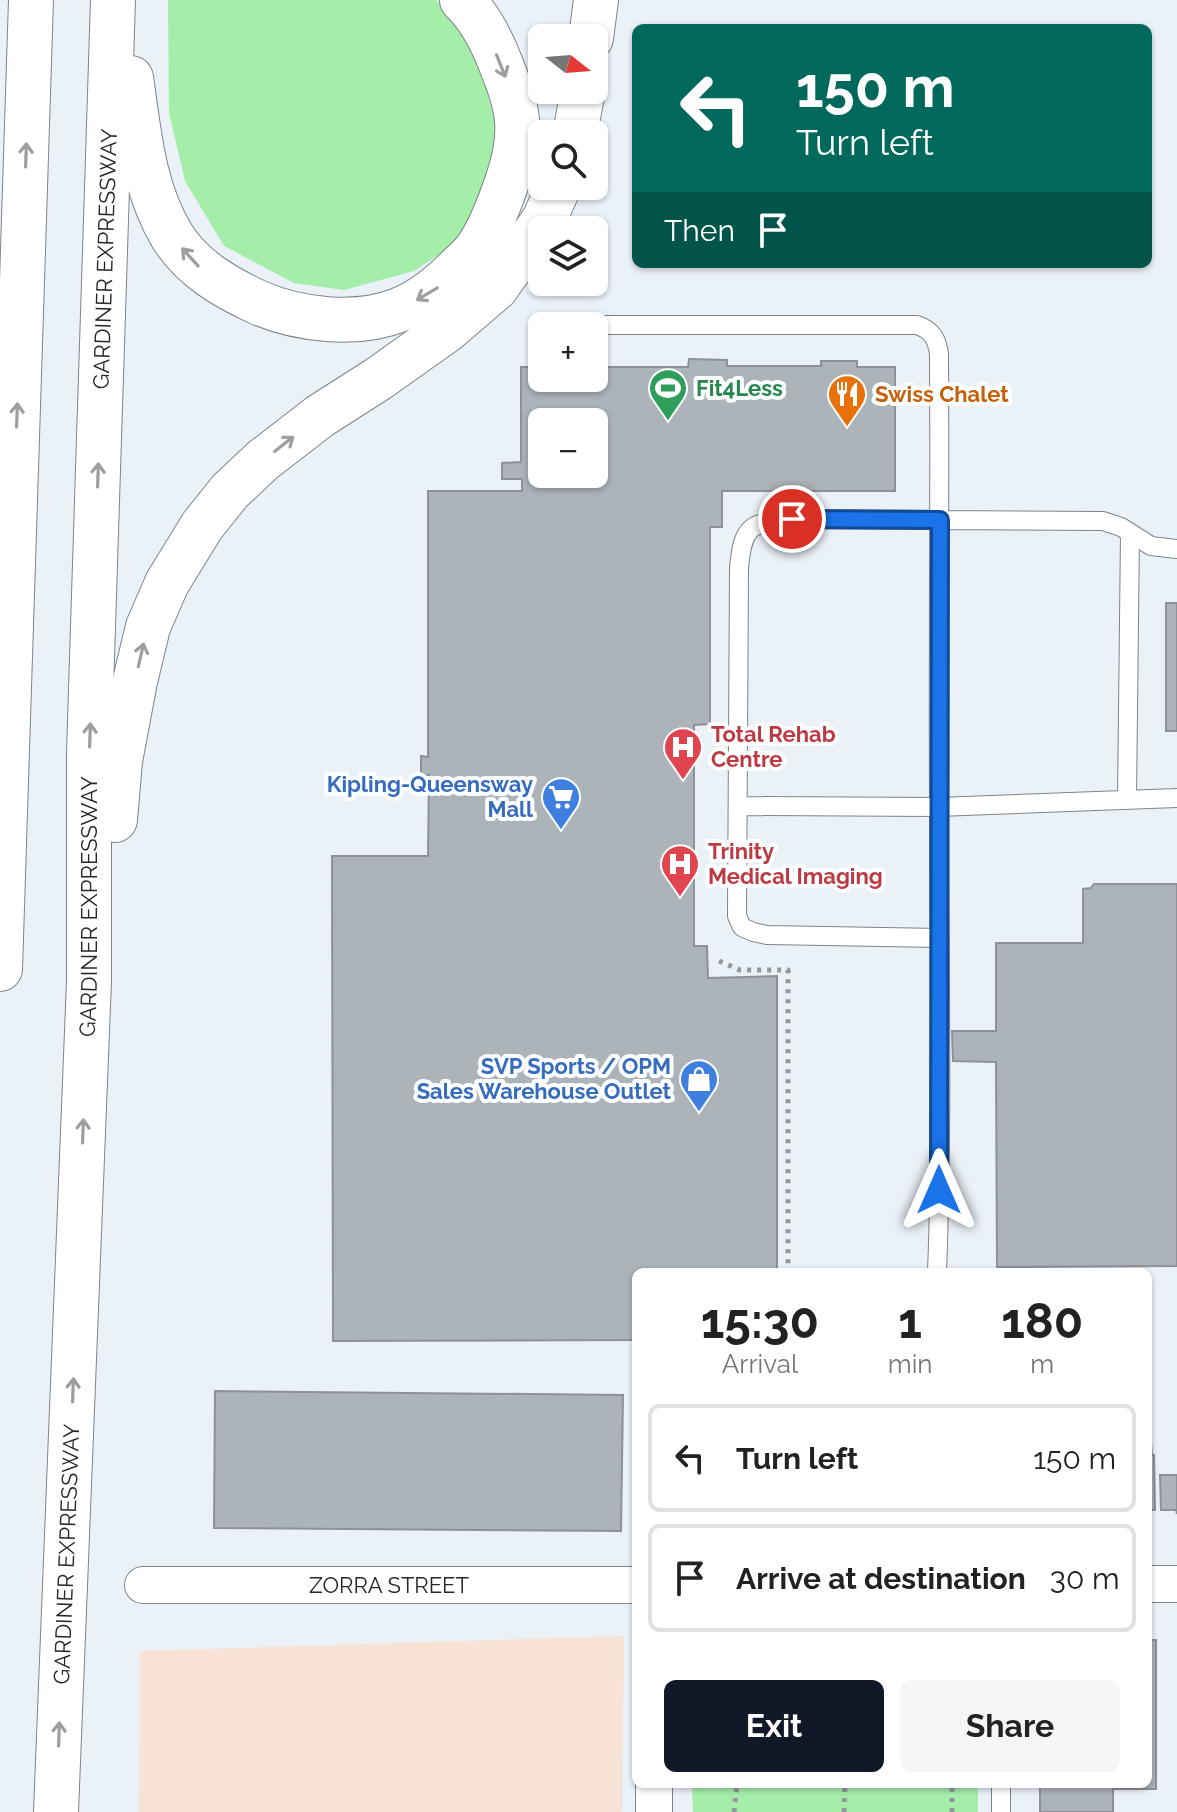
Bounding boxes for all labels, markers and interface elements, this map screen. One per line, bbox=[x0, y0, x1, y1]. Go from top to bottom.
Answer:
north arrow bbox=[528, 24, 608, 104]
map controls bbox=[528, 24, 608, 488]
one-way arrow bbox=[495, 53, 510, 78]
text: 150 m bbox=[796, 54, 955, 120]
icon: left bbox=[664, 56, 768, 160]
button: search bbox=[528, 120, 608, 200]
text: Turn left bbox=[796, 121, 934, 163]
street label: GARDINER EXPRESSWAY bbox=[88, 128, 122, 390]
one-way arrow bbox=[18, 142, 33, 169]
icon: arrive bbox=[751, 208, 795, 252]
text: Then bbox=[664, 213, 735, 248]
button: layers bbox=[528, 216, 608, 296]
one-way arrow bbox=[181, 247, 199, 267]
one-way arrow bbox=[416, 286, 439, 302]
button: + bbox=[528, 312, 608, 392]
sports icon: Fit4Less bbox=[647, 367, 689, 422]
restaurant icon: Swiss Chalet bbox=[826, 373, 868, 428]
place label: Fit4Less bbox=[696, 375, 783, 401]
place label: Swiss Chalet bbox=[875, 381, 1009, 407]
one-way arrow bbox=[10, 402, 25, 429]
button: − bbox=[528, 408, 608, 488]
one-way arrow bbox=[273, 435, 294, 453]
one-way arrow bbox=[91, 462, 106, 489]
pin bbox=[758, 485, 826, 553]
icon: arrive bbox=[770, 497, 814, 541]
one-way arrow bbox=[135, 643, 150, 669]
place label: Total Rehab Centre bbox=[711, 721, 836, 772]
one-way arrow bbox=[82, 722, 97, 749]
hospital icon: Total Rehab Centre bbox=[662, 726, 704, 781]
place label: Kipling-Queensway Mall bbox=[327, 771, 534, 822]
street label: GARDINER EXPRESSWAY bbox=[74, 776, 102, 1038]
supermarket icon: Kipling-Queensway Mall bbox=[540, 776, 582, 831]
place label: Trinity Medical Imaging bbox=[708, 838, 883, 889]
hospital icon: Trinity Medical Imaging bbox=[659, 843, 701, 898]
place label: SVP Sports / OPM Sales Warehouse Outlet bbox=[417, 1053, 672, 1104]
shop icon: SVP Sports / OPM Sales Warehouse Outlet bbox=[678, 1058, 720, 1113]
one-way arrow bbox=[75, 1118, 90, 1145]
position arrow bbox=[897, 1148, 981, 1232]
text: 15:30 bbox=[701, 1293, 819, 1349]
text: 1 bbox=[898, 1293, 922, 1349]
text: 180 bbox=[1001, 1293, 1083, 1349]
text: Arrival bbox=[722, 1349, 798, 1379]
text: min bbox=[888, 1349, 932, 1379]
text: m bbox=[1030, 1349, 1054, 1379]
one-way arrow bbox=[65, 1377, 80, 1404]
street label: GARDINER EXPRESSWAY bbox=[48, 1423, 84, 1685]
icon: left bbox=[668, 1436, 712, 1480]
text: Turn left bbox=[736, 1441, 858, 1476]
text: 150 m bbox=[1033, 1441, 1116, 1476]
icon: arrive bbox=[668, 1556, 712, 1600]
text: Arrive at destination bbox=[736, 1561, 1026, 1596]
text: 30 m bbox=[1050, 1561, 1119, 1596]
street label: ZORRA STREET bbox=[309, 1572, 470, 1598]
button: Exit bbox=[664, 1680, 884, 1772]
button: Share bbox=[900, 1680, 1120, 1772]
one-way arrow bbox=[52, 1721, 67, 1748]

